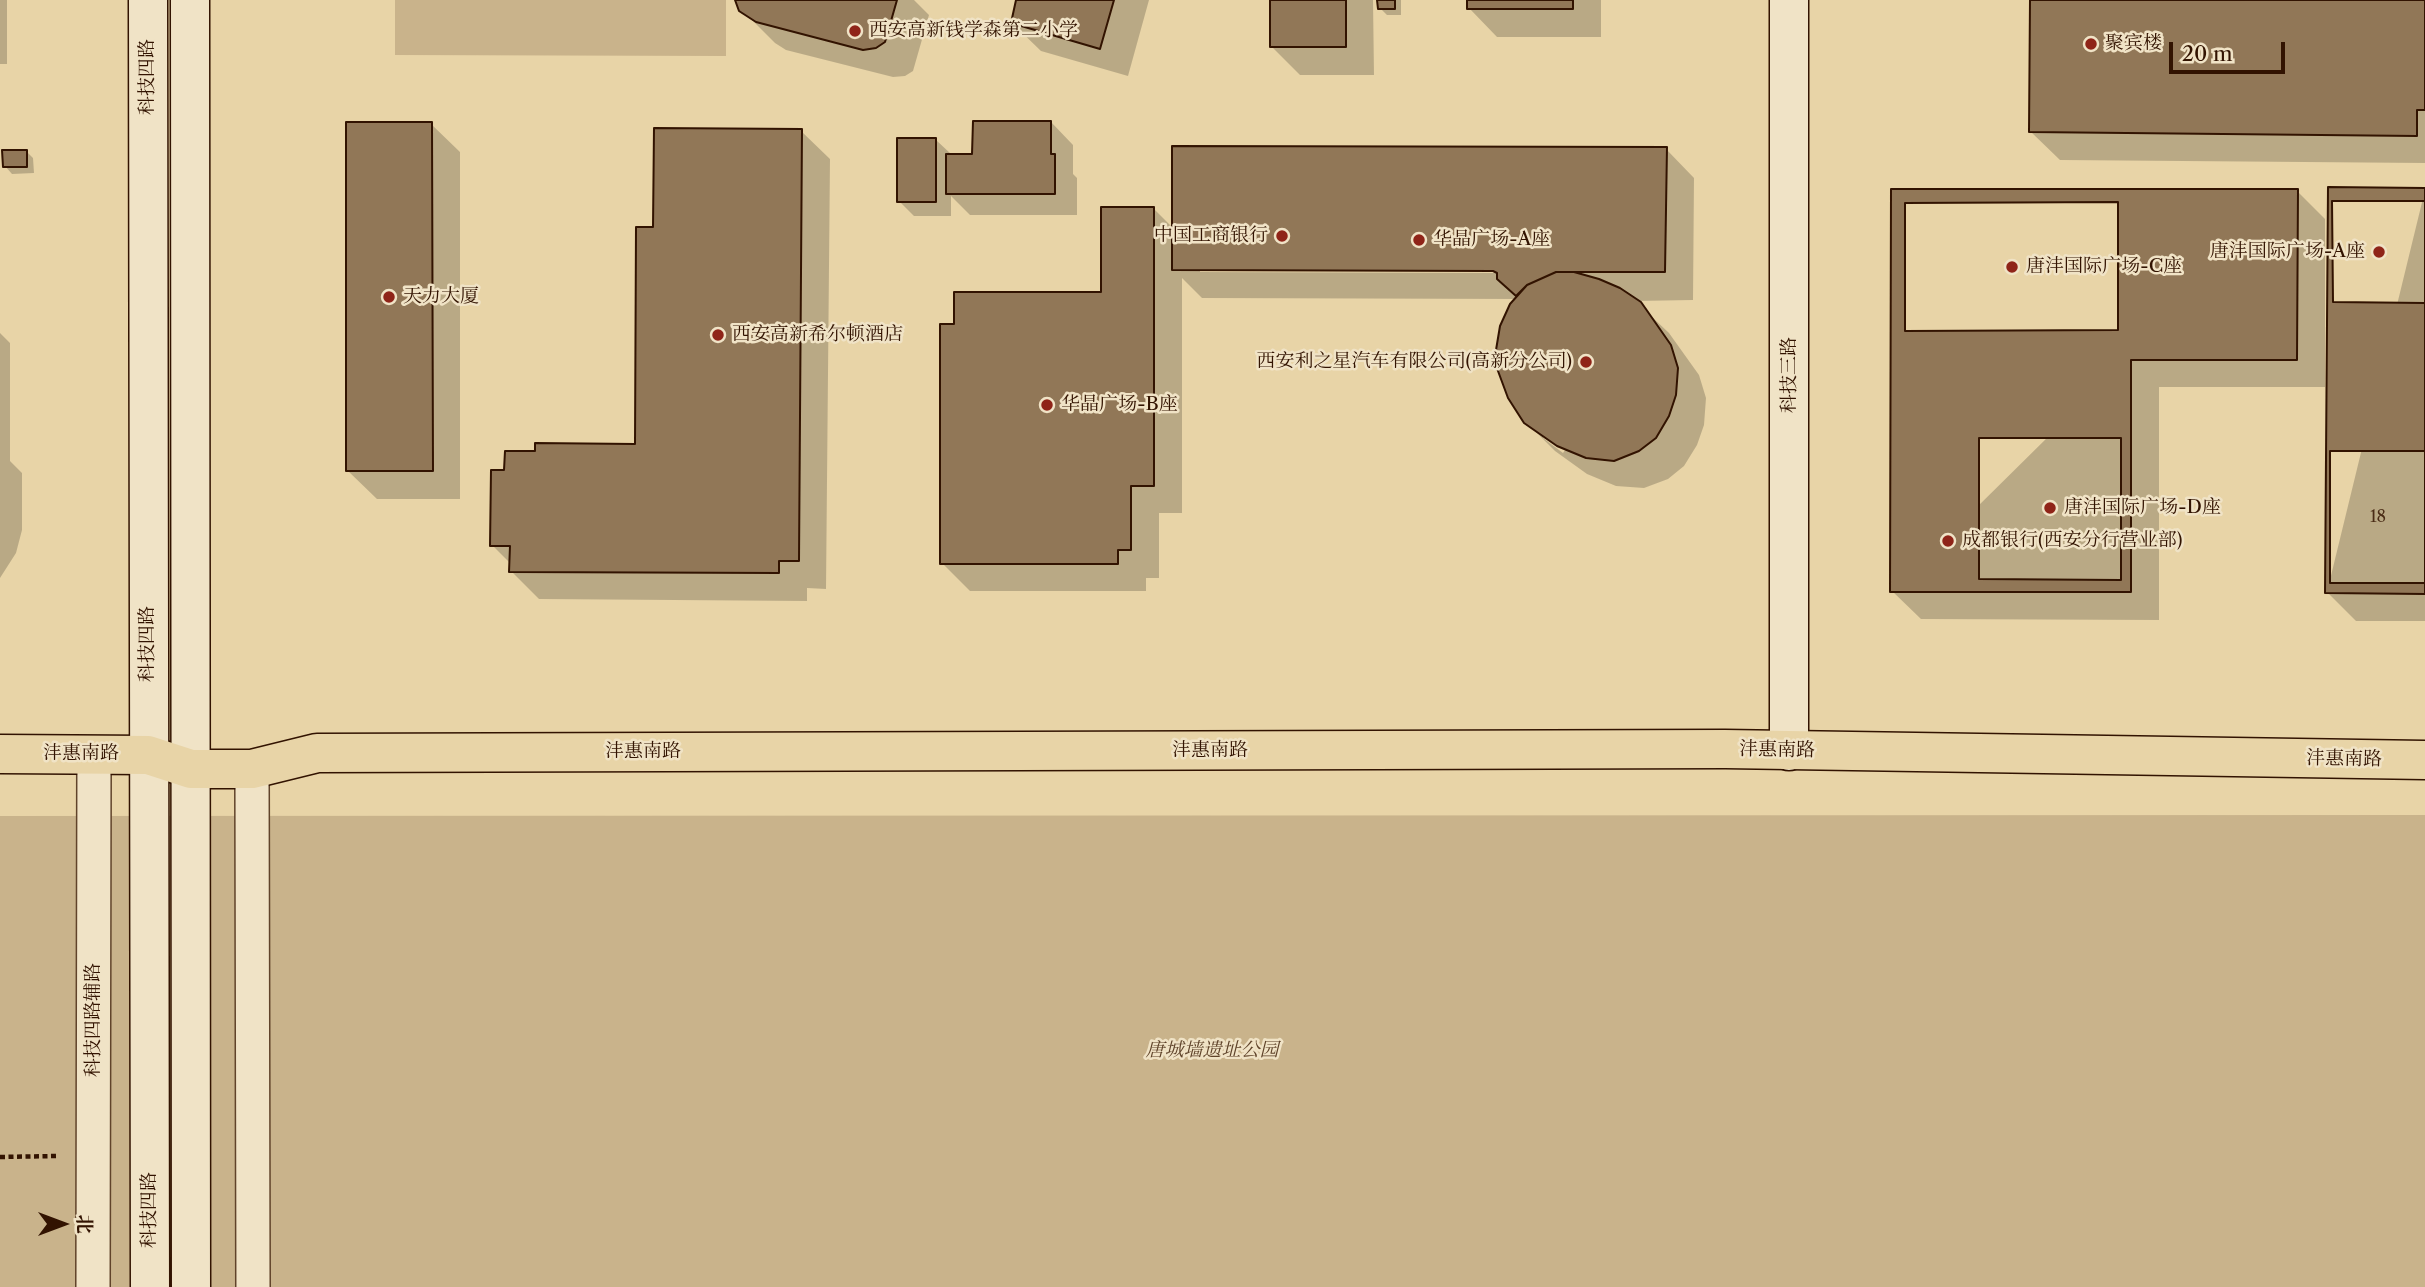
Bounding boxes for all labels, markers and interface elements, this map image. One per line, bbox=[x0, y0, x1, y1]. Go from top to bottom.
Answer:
place label: 西安高新钱学森第二小学 bbox=[869, 20, 1078, 42]
marker: 西安高新钱学森第二小学 bbox=[847, 23, 863, 39]
scale bar bbox=[2173, 28, 2288, 72]
place label: 聚宾楼 bbox=[2105, 33, 2162, 55]
marker: 聚宾楼 bbox=[2083, 36, 2099, 52]
street label: 科技四路 bbox=[137, 39, 159, 115]
text: 20 m bbox=[2182, 41, 2233, 66]
place label: 中国工商银行 bbox=[1154, 225, 1268, 247]
marker: 中国工商银行 bbox=[1274, 228, 1290, 244]
place label: 华晶广场-A座 bbox=[1433, 229, 1550, 251]
marker: 华晶广场-A座 bbox=[1411, 232, 1427, 248]
place label: 唐沣国际广场-A座 bbox=[2210, 241, 2365, 263]
marker: 唐沣国际广场-A座 bbox=[2371, 244, 2387, 260]
place label: 唐沣国际广场-C座 bbox=[2026, 256, 2182, 278]
marker: 唐沣国际广场-C座 bbox=[2004, 259, 2020, 275]
place label: 天力大厦 bbox=[403, 286, 479, 308]
marker: 天力大厦 bbox=[381, 289, 397, 305]
place label: 西安高新希尔顿酒店 bbox=[732, 324, 903, 346]
marker: 西安高新希尔顿酒店 bbox=[710, 327, 726, 343]
street label: 科技三路 bbox=[1779, 337, 1801, 413]
place label: 西安利之星汽车有限公司(高新分公司) bbox=[1256, 351, 1572, 373]
marker: 西安利之星汽车有限公司(高新分公司) bbox=[1578, 354, 1594, 370]
place label: 华晶广场-B座 bbox=[1061, 394, 1178, 416]
marker: 华晶广场-B座 bbox=[1039, 397, 1055, 413]
place label: 唐沣国际广场-D座 bbox=[2064, 497, 2221, 519]
marker: 唐沣国际广场-D座 bbox=[2042, 500, 2058, 516]
house number: 18 bbox=[2370, 507, 2386, 527]
place label: 成都银行(西安分行营业部) bbox=[1962, 530, 2183, 552]
marker: 成都银行(西安分行营业部) bbox=[1940, 533, 1956, 549]
street label: 科技四路 bbox=[137, 606, 159, 682]
street label: 沣惠南路 bbox=[1739, 738, 1815, 762]
street label: 沣惠南路 bbox=[1172, 740, 1248, 762]
street label: 沣惠南路 bbox=[605, 741, 681, 763]
street label: 沣惠南路 bbox=[43, 743, 119, 765]
street label: 沣惠南路 bbox=[2306, 747, 2382, 771]
street label: 科技四路辅路 bbox=[83, 963, 105, 1077]
park label: 唐城墙遗址公园 bbox=[1146, 1040, 1278, 1062]
street label: 科技四路 bbox=[139, 1172, 161, 1248]
north arrow bbox=[28, 1189, 98, 1259]
text: 北 bbox=[73, 1214, 96, 1234]

